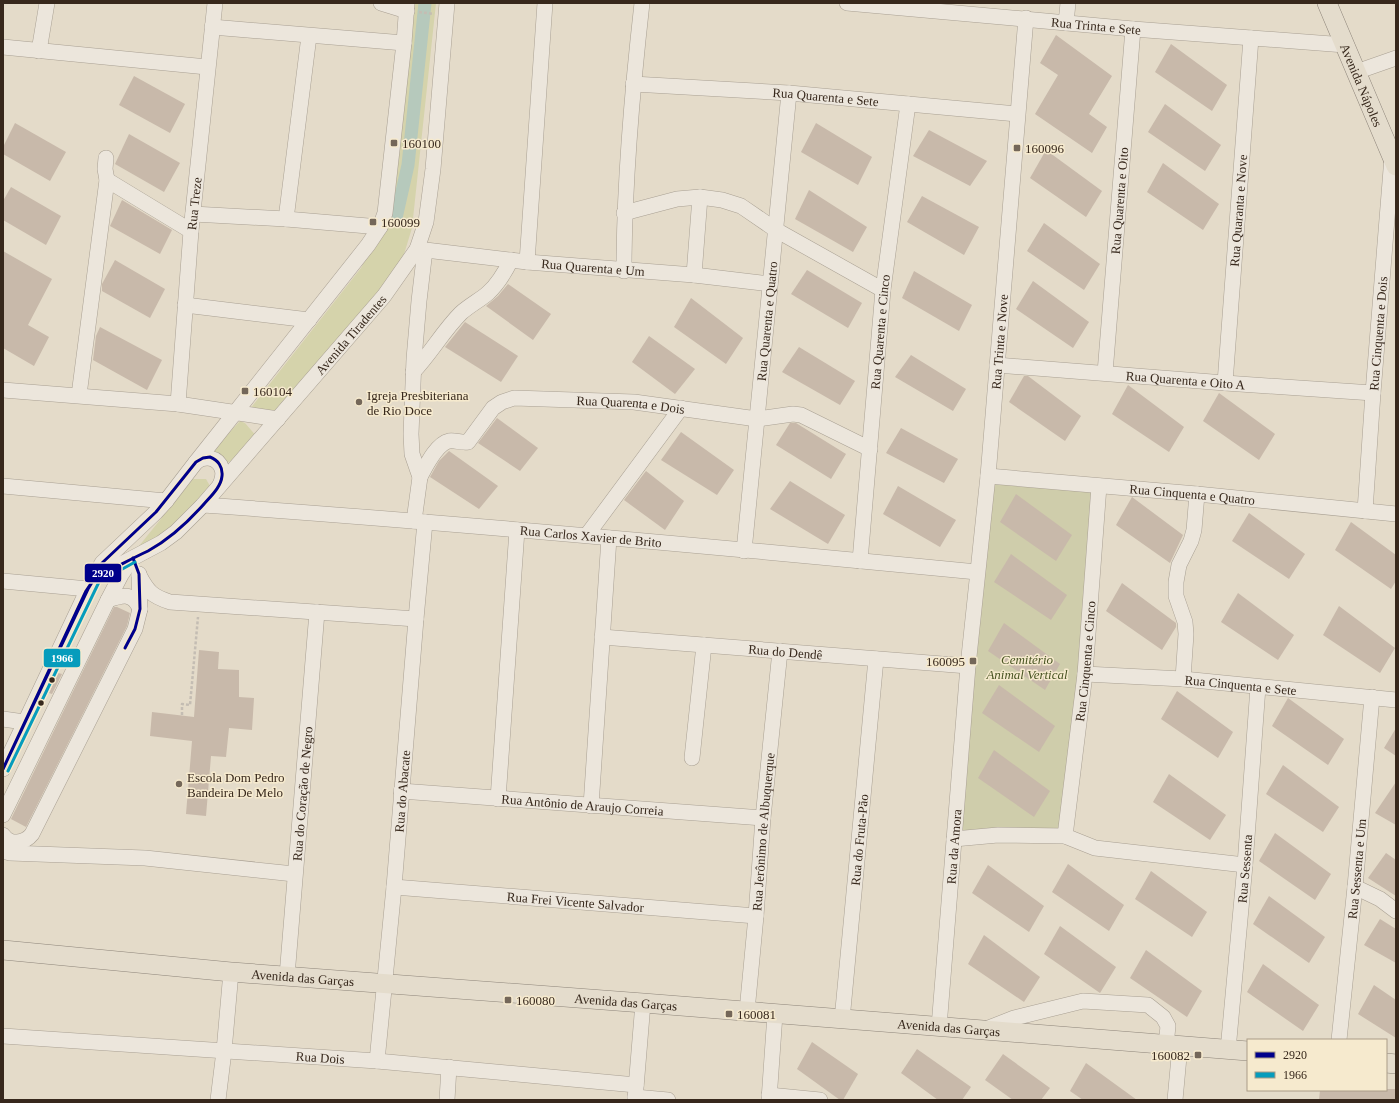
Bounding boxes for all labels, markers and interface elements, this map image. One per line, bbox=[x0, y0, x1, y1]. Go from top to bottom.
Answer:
street label: Rua Trinta e Sete bbox=[1050, 14, 1142, 37]
street label: Avenida Nápoles bbox=[1337, 41, 1386, 129]
street label: Rua Quarenta e Sete bbox=[772, 85, 880, 109]
place label: 160100 bbox=[402, 136, 441, 151]
marker: 160100 bbox=[389, 138, 399, 148]
place label: 160096 bbox=[1025, 141, 1065, 156]
marker: 160096 bbox=[1012, 143, 1022, 153]
street label: Rua Quarenta e Oito bbox=[1107, 146, 1131, 255]
street label: Rua Quaranta e Nove bbox=[1226, 154, 1250, 267]
street label: Rua Treze bbox=[184, 176, 204, 231]
place label: 160099 bbox=[381, 215, 420, 230]
marker: 160099 bbox=[368, 217, 378, 227]
street label: Rua Quarenta e Um bbox=[541, 256, 645, 279]
street label: Rua Quarenta e Quatro bbox=[753, 260, 780, 382]
street label: Rua Quarenta e Cinco bbox=[867, 273, 893, 390]
street label: Rua Cinquenta e Dois bbox=[1366, 276, 1390, 391]
street label: Avenida Tiradentes bbox=[312, 292, 389, 377]
street label: Rua Trinta e Nove bbox=[988, 293, 1011, 390]
street label: Rua Quarenta e Oito A bbox=[1125, 368, 1246, 392]
place label: 160104 bbox=[253, 384, 293, 399]
marker: 160104 bbox=[240, 386, 250, 396]
place label: Igreja Presbiteriana de Rio Doce bbox=[367, 388, 469, 418]
street label: Rua Quarenta e Dois bbox=[576, 393, 686, 416]
marker: Igreja Presbiteriana de Rio Doce bbox=[354, 397, 364, 407]
street label: Rua Cinquenta e Quatro bbox=[1129, 481, 1256, 507]
street label: Rua Carlos Xavier de Brito bbox=[519, 522, 662, 550]
line badge: 2920 bbox=[84, 563, 122, 583]
text: 2920 bbox=[92, 567, 115, 579]
street label: Rua Cinquenta e Cinco bbox=[1072, 600, 1098, 722]
street label: Rua do Dendê bbox=[748, 641, 823, 662]
line badge: 1966 bbox=[43, 648, 81, 668]
text: 1966 bbox=[51, 652, 74, 664]
park label: Cemitério Animal Vertical bbox=[985, 652, 1068, 682]
place label: 160095 bbox=[926, 654, 965, 669]
marker: 160095 bbox=[968, 656, 978, 666]
street label: Rua Cinquenta e Sete bbox=[1184, 672, 1297, 698]
unlabelled marker bbox=[47, 675, 57, 685]
unlabelled marker bbox=[36, 698, 46, 708]
street label: Rua do Coração de Negro bbox=[289, 726, 315, 862]
street label: Rua do Abacate bbox=[391, 749, 413, 833]
street label: Rua Jerônimo de Albuquerque bbox=[749, 752, 777, 911]
place label: Escola Dom Pedro Bandeira De Melo bbox=[187, 770, 284, 800]
marker: Escola Dom Pedro Bandeira De Melo bbox=[174, 779, 184, 789]
street label: Rua Antônio de Araujo Correia bbox=[501, 791, 664, 818]
street label: Rua do Fruta-Pão bbox=[847, 793, 871, 886]
street label: Rua da Amora bbox=[943, 808, 964, 885]
street label: Rua Sessenta e Um bbox=[1344, 818, 1369, 920]
street label: Rua Sessenta bbox=[1234, 834, 1255, 904]
street label: Rua Frei Vicente Salvador bbox=[506, 889, 645, 915]
street label: Avenida das Garças bbox=[251, 966, 355, 989]
street label: Avenida das Garças bbox=[574, 990, 678, 1013]
place label: 160080 bbox=[516, 993, 555, 1008]
marker: 160080 bbox=[503, 995, 513, 1005]
place label: 160081 bbox=[737, 1007, 776, 1022]
marker: 160081 bbox=[724, 1009, 734, 1019]
street label: Avenida das Garças bbox=[897, 1016, 1001, 1039]
legend bbox=[1247, 1039, 1387, 1091]
street label: Rua Dois bbox=[295, 1048, 345, 1066]
place label: 160082 bbox=[1151, 1048, 1190, 1063]
text: 2920 bbox=[1283, 1048, 1307, 1062]
marker: 160082 bbox=[1193, 1050, 1203, 1060]
text: 1966 bbox=[1283, 1068, 1307, 1082]

